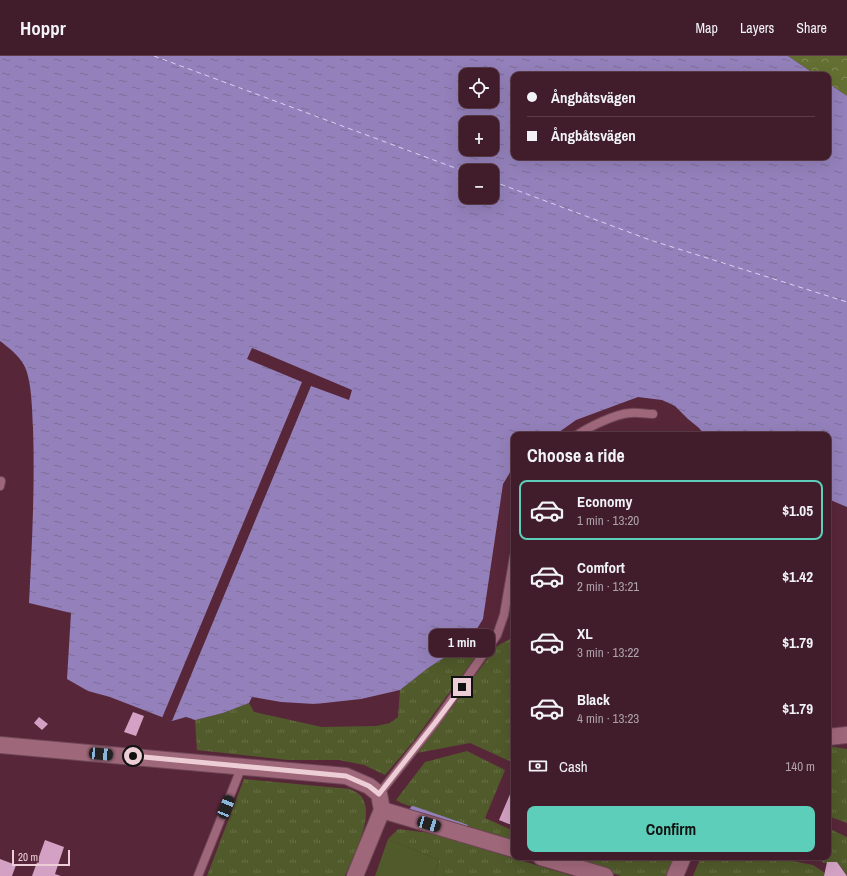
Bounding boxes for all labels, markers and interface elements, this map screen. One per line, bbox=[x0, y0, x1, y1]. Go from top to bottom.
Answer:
text: Hoppr bbox=[20, 15, 66, 41]
text: Map bbox=[696, 19, 718, 37]
text: Layers bbox=[740, 19, 774, 37]
text: Share bbox=[796, 19, 827, 37]
map controls bbox=[459, 68, 499, 204]
button: locate bbox=[459, 68, 499, 108]
text: Ångbåtsvägen bbox=[551, 87, 636, 108]
button: + bbox=[459, 116, 499, 156]
text: Ångbåtsvägen bbox=[551, 125, 636, 146]
button: − bbox=[459, 164, 499, 204]
text: Choose a ride bbox=[527, 443, 625, 468]
text: Economy bbox=[577, 491, 632, 512]
icon: car bbox=[529, 492, 565, 528]
text: $1.05 bbox=[782, 500, 813, 521]
text: 1 min · 13:20 bbox=[577, 512, 639, 529]
text: Comfort bbox=[577, 557, 625, 578]
icon: car bbox=[529, 558, 565, 594]
text: $1.42 bbox=[782, 566, 813, 587]
text: 2 min · 13:21 bbox=[577, 578, 639, 595]
text: XL bbox=[577, 623, 593, 644]
icon: car bbox=[529, 624, 565, 660]
callout: 1 min bbox=[429, 629, 495, 657]
text: $1.79 bbox=[782, 632, 813, 653]
text: 1 min bbox=[448, 634, 476, 651]
text: 3 min · 13:22 bbox=[577, 644, 639, 661]
route end bbox=[453, 678, 471, 696]
text: Black bbox=[577, 689, 610, 710]
icon: car bbox=[529, 690, 565, 726]
text: $1.79 bbox=[782, 698, 813, 719]
text: 4 min · 13:23 bbox=[577, 710, 639, 727]
car bbox=[89, 747, 113, 761]
route start bbox=[124, 747, 142, 765]
icon: cash bbox=[527, 755, 549, 777]
text: Cash bbox=[559, 756, 588, 777]
text: 140 m bbox=[785, 758, 815, 775]
car bbox=[216, 794, 236, 820]
button: Confirm bbox=[527, 806, 815, 852]
car bbox=[416, 815, 442, 833]
scale bar bbox=[12, 848, 70, 867]
text: 20 m bbox=[18, 850, 38, 864]

